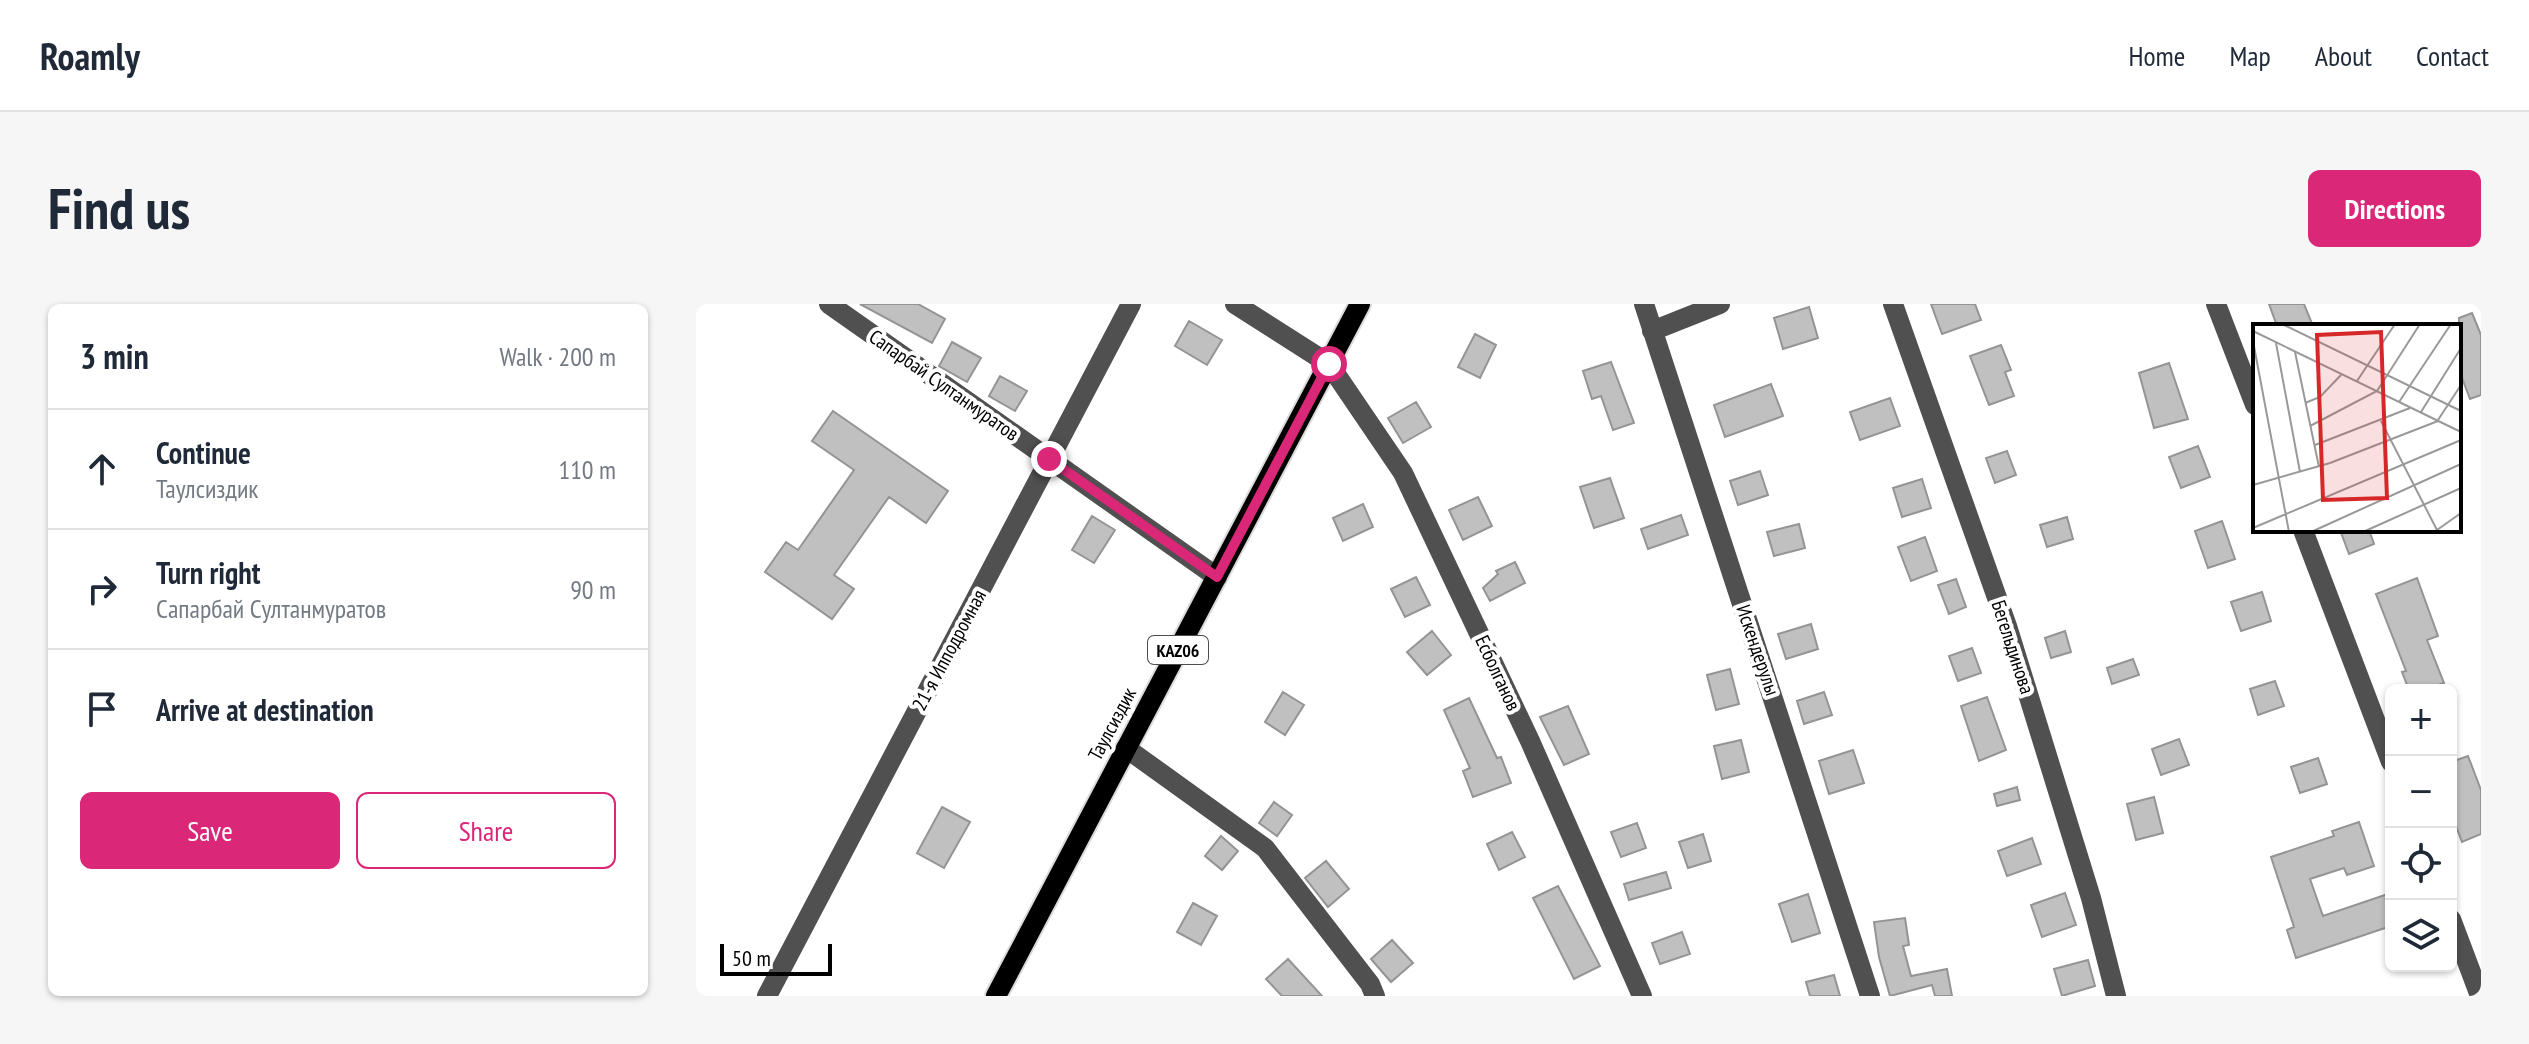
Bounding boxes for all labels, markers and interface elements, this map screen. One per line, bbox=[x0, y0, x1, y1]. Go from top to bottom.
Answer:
text: Roamly bbox=[40, 31, 140, 80]
text: Home bbox=[2129, 37, 2185, 74]
text: Map bbox=[2229, 37, 2271, 74]
text: About bbox=[2315, 37, 2372, 74]
text: Contact bbox=[2416, 37, 2489, 74]
button: Directions bbox=[2308, 170, 2481, 247]
text: Find us bbox=[48, 172, 190, 244]
street label: Сапарбай Султанмуратов bbox=[864, 324, 1024, 446]
inset map bbox=[2253, 324, 2461, 532]
text: 3 min bbox=[80, 334, 149, 378]
text: Walk · 200 m bbox=[499, 340, 616, 373]
route start bbox=[1311, 346, 1347, 382]
text: Continue bbox=[156, 433, 251, 472]
route end bbox=[1031, 441, 1067, 477]
icon: ahead bbox=[80, 447, 124, 491]
text: 110 m bbox=[558, 453, 616, 486]
text: Таулсиздик bbox=[156, 472, 258, 505]
text: Turn right bbox=[156, 553, 260, 592]
icon: right bbox=[80, 567, 124, 611]
text: 90 m bbox=[570, 573, 616, 606]
street label: 21-я Ипподромная bbox=[906, 585, 992, 715]
text: Сапарбай Султанмуратов bbox=[156, 592, 386, 625]
street label: Бегельдинова bbox=[1986, 597, 2040, 697]
street label: Искендерулы bbox=[1730, 601, 1786, 699]
street label: Есболганов bbox=[1469, 631, 1527, 715]
road number: KAZ06 bbox=[1148, 636, 1208, 664]
street label: Таулсиздик bbox=[1082, 683, 1142, 765]
map controls bbox=[2385, 684, 2457, 972]
button: + bbox=[2385, 684, 2457, 756]
icon: arrive bbox=[80, 687, 124, 731]
text: Arrive at destination bbox=[156, 690, 374, 729]
button: − bbox=[2385, 756, 2457, 828]
button: Save bbox=[80, 792, 340, 869]
button: Share bbox=[356, 792, 616, 869]
button: locate bbox=[2385, 828, 2457, 900]
button: layers bbox=[2385, 900, 2457, 972]
scale bar bbox=[720, 940, 832, 976]
text: 50 m bbox=[732, 944, 771, 972]

